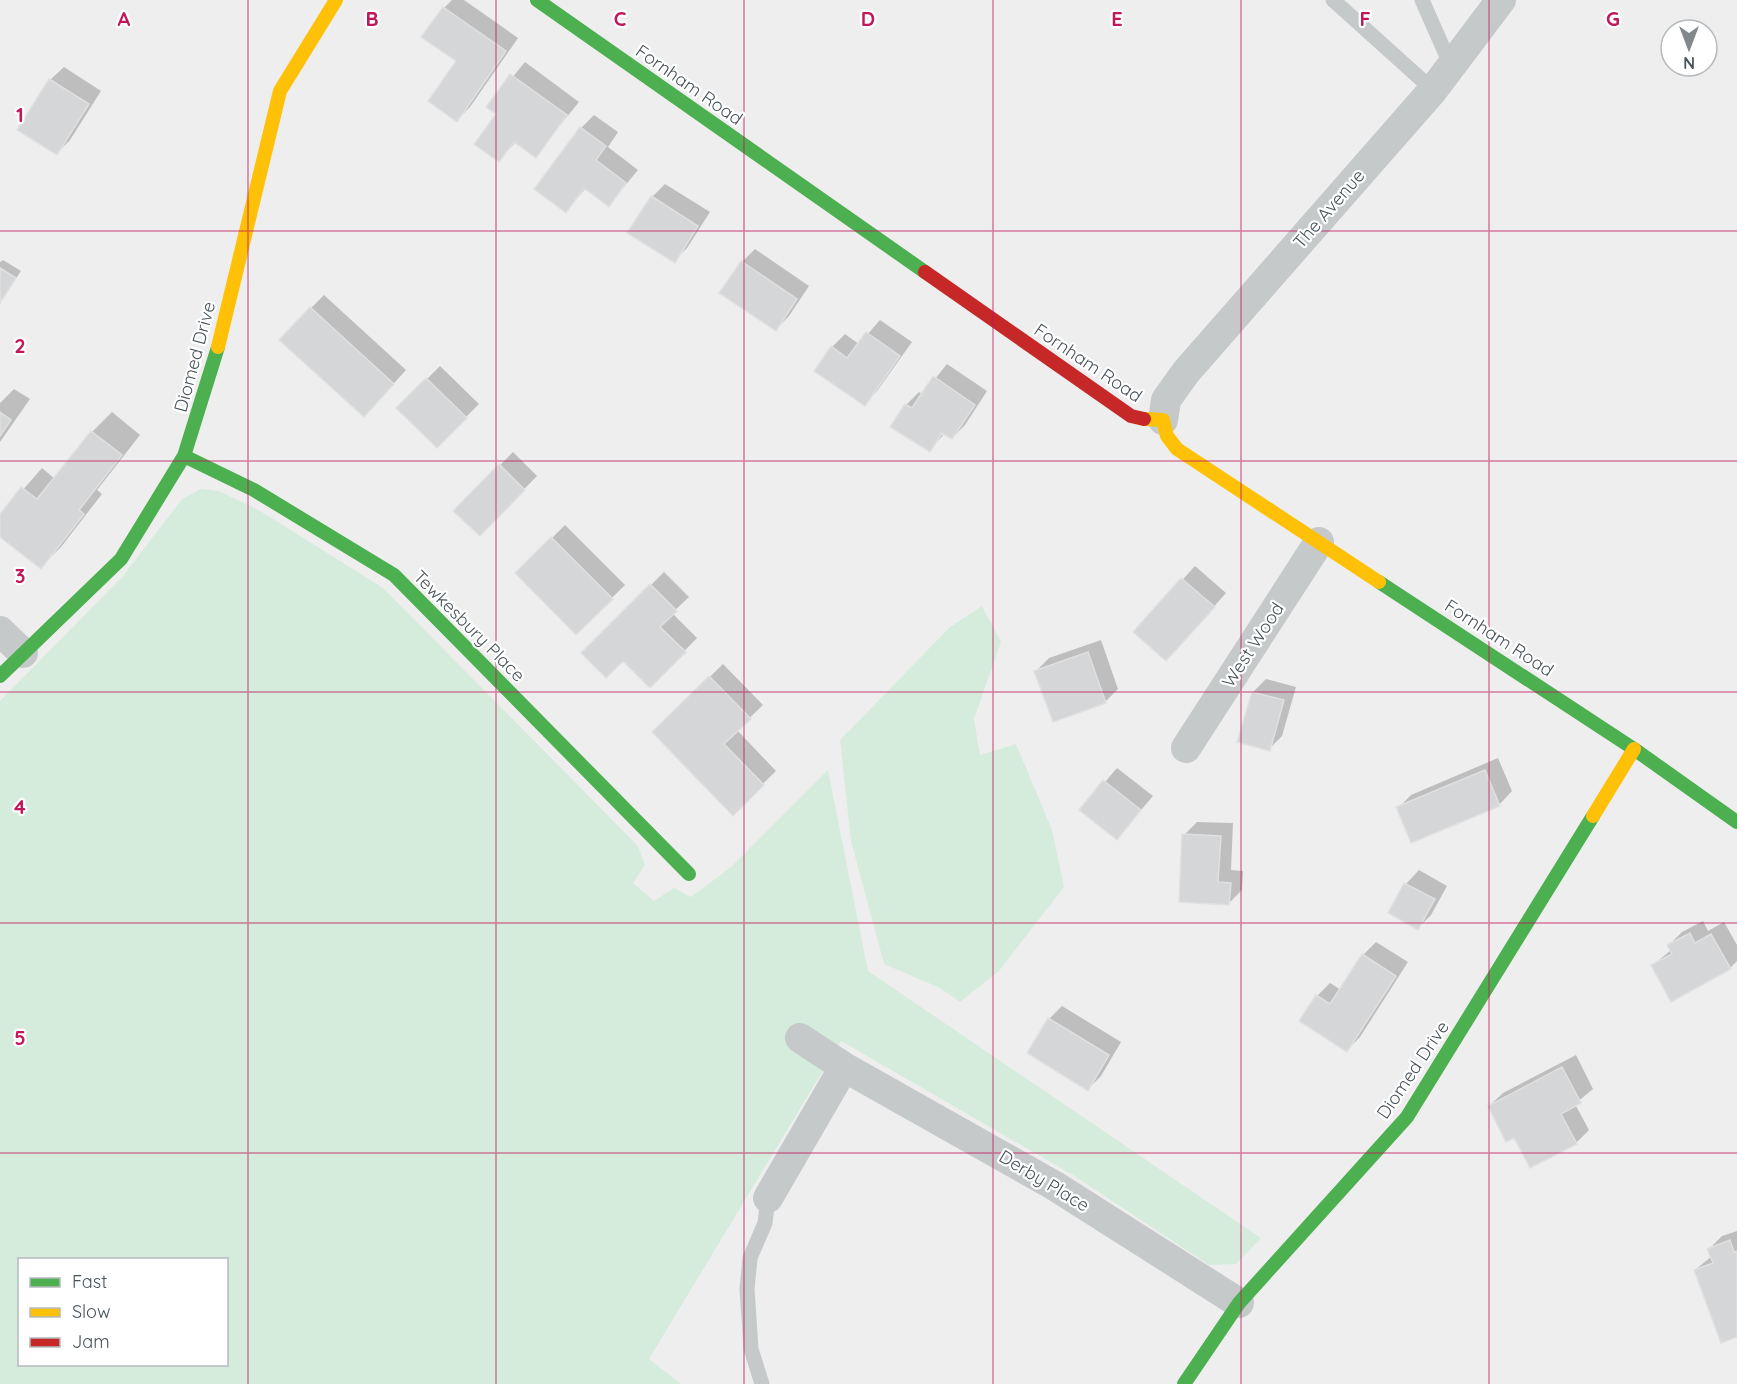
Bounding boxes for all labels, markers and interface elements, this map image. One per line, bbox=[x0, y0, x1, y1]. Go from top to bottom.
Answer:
text: A bbox=[118, 6, 131, 31]
text: B bbox=[365, 6, 379, 31]
text: C bbox=[614, 6, 627, 31]
text: D bbox=[861, 6, 875, 31]
text: E bbox=[1111, 6, 1123, 31]
text: F bbox=[1359, 6, 1371, 31]
text: G bbox=[1606, 6, 1620, 31]
north arrow bbox=[1659, 18, 1719, 78]
street label: Fornham Road bbox=[631, 39, 747, 130]
text: N bbox=[1683, 53, 1695, 73]
text: 1 bbox=[16, 102, 24, 127]
street label: The Avenue bbox=[1288, 164, 1369, 253]
street label: Diomed Drive bbox=[169, 299, 220, 415]
street label: Fornham Road bbox=[1030, 318, 1147, 407]
text: 2 bbox=[14, 333, 26, 358]
text: 3 bbox=[15, 563, 25, 588]
street label: Tewkesbury Place bbox=[409, 565, 530, 686]
street label: Fornham Road bbox=[1440, 594, 1558, 681]
street label: West Wood bbox=[1217, 598, 1289, 691]
text: 4 bbox=[14, 794, 26, 819]
street label: Diomed Drive bbox=[1371, 1016, 1454, 1123]
text: 5 bbox=[14, 1025, 26, 1050]
street label: Derby Place bbox=[995, 1145, 1094, 1217]
legend bbox=[18, 1258, 228, 1366]
text: Fast bbox=[72, 1270, 107, 1293]
text: Slow bbox=[72, 1300, 110, 1323]
text: Jam bbox=[72, 1330, 110, 1353]

